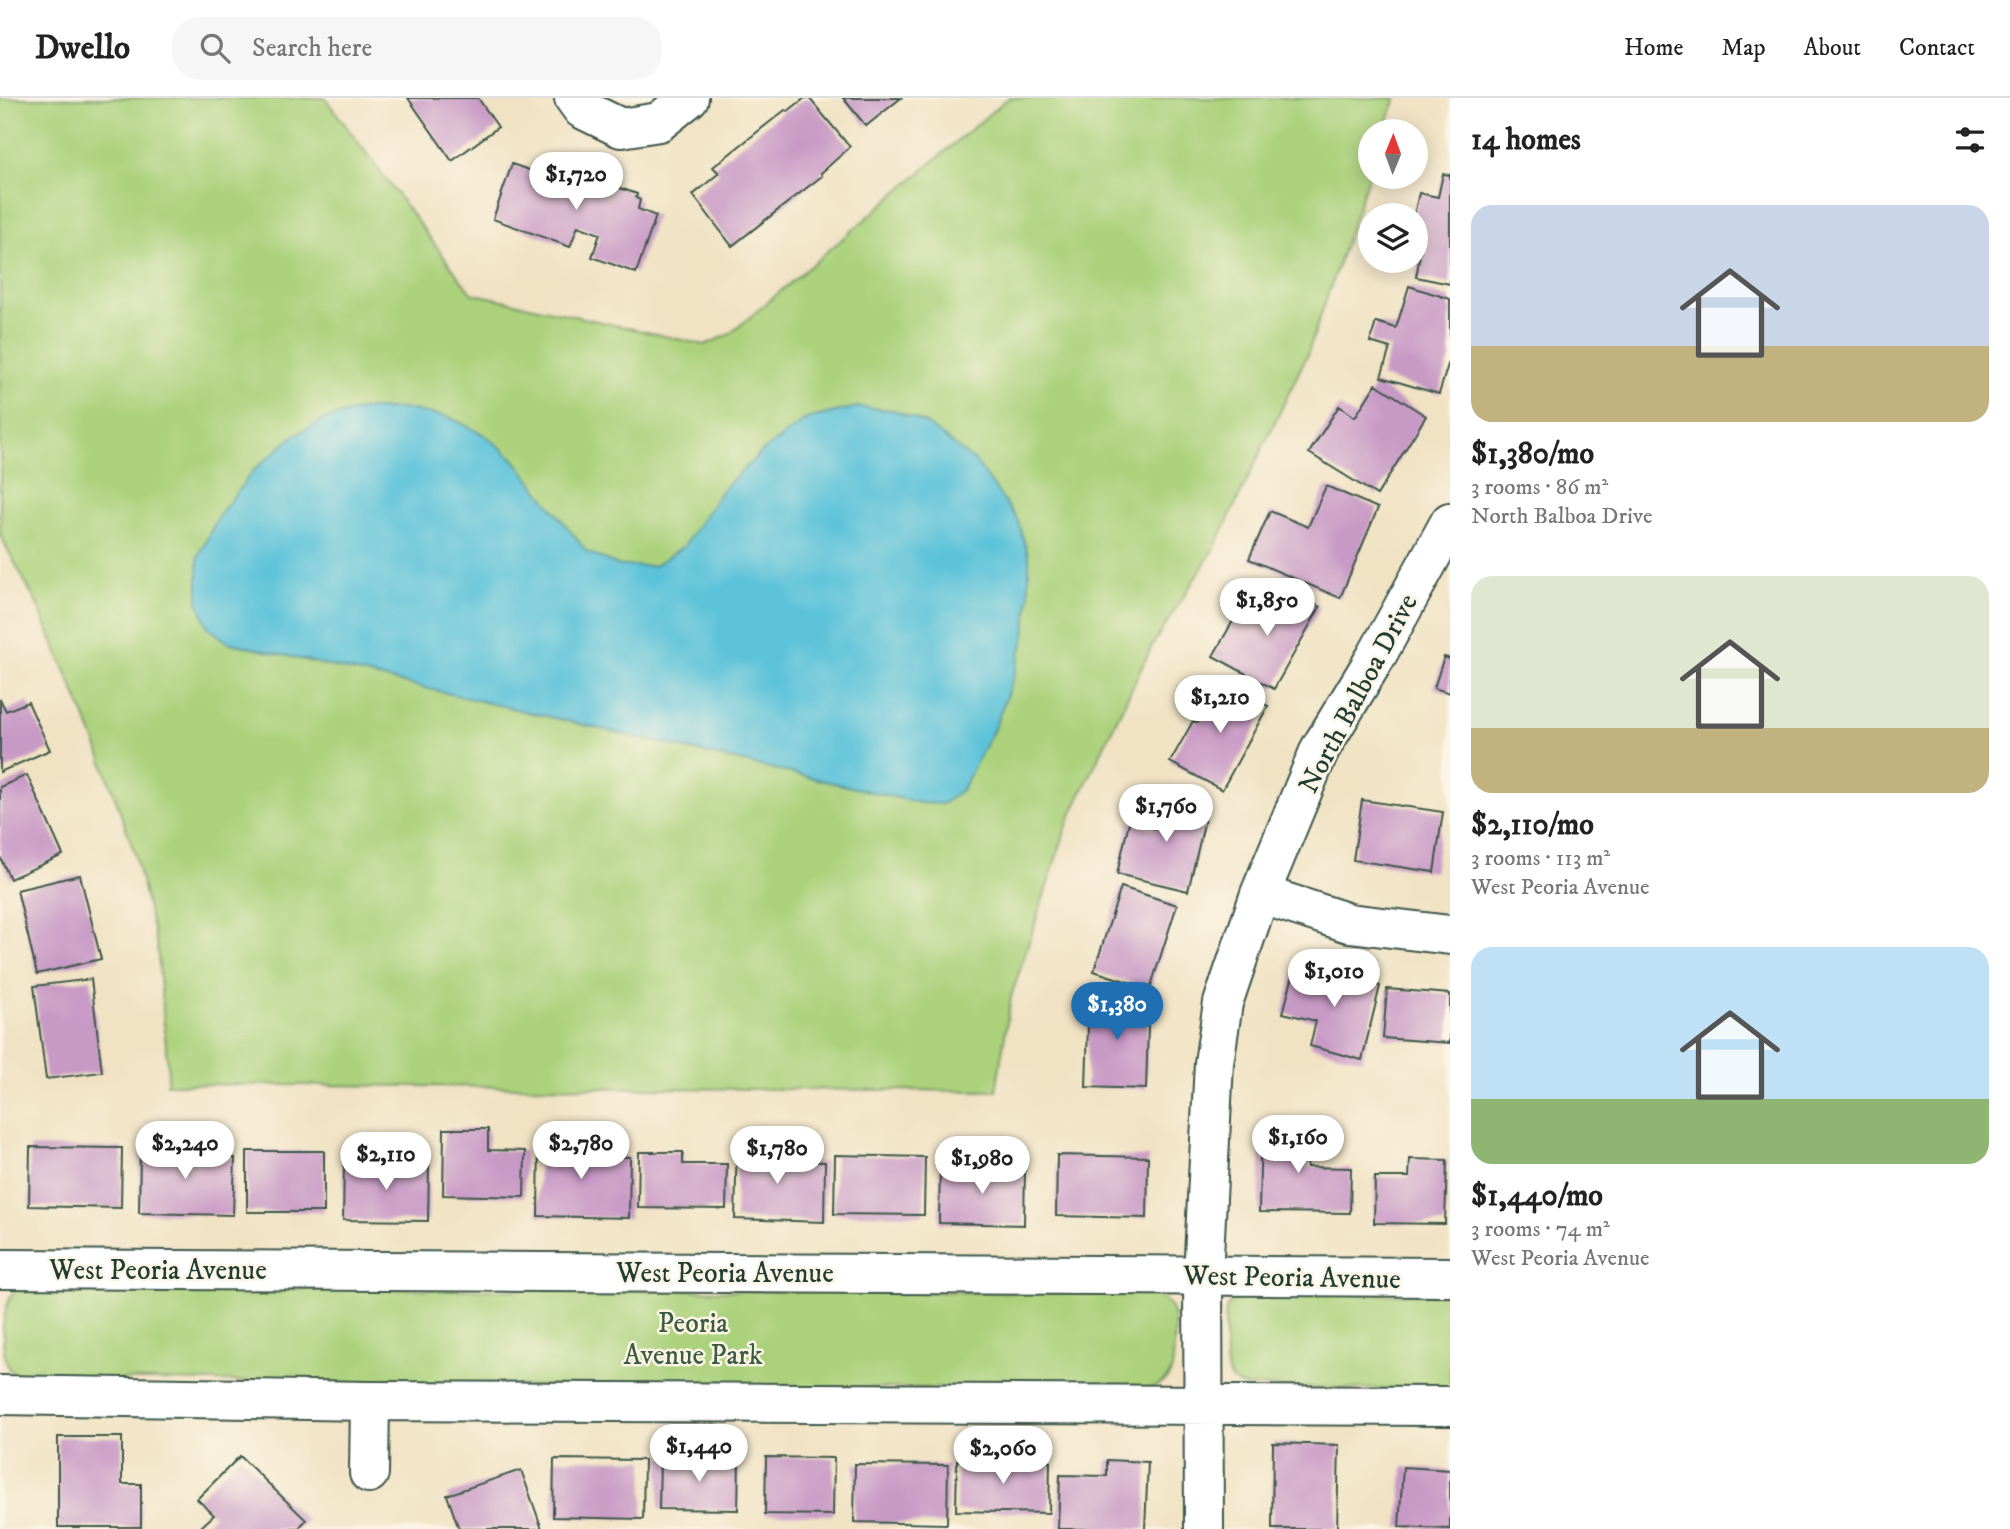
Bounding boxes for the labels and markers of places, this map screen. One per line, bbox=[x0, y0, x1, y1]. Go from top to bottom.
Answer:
pin: $1,720 bbox=[519, 152, 633, 212]
pin: $1,850 bbox=[1210, 578, 1324, 638]
pin: $1,210 bbox=[1163, 676, 1277, 735]
pin: $1,760 bbox=[1109, 784, 1223, 844]
pin: $1,010 bbox=[1277, 950, 1391, 1009]
pin: $1,380 bbox=[1060, 982, 1174, 1042]
pin: $1,160 bbox=[1241, 1116, 1355, 1175]
pin: $2,240 bbox=[128, 1122, 242, 1181]
pin: $2,780 bbox=[524, 1122, 638, 1181]
pin: $1,780 bbox=[720, 1126, 834, 1186]
pin: $2,110 bbox=[329, 1132, 443, 1192]
pin: $1,980 bbox=[925, 1136, 1039, 1196]
pin: $1,440 bbox=[642, 1424, 756, 1484]
pin: $2,060 bbox=[946, 1426, 1060, 1486]

